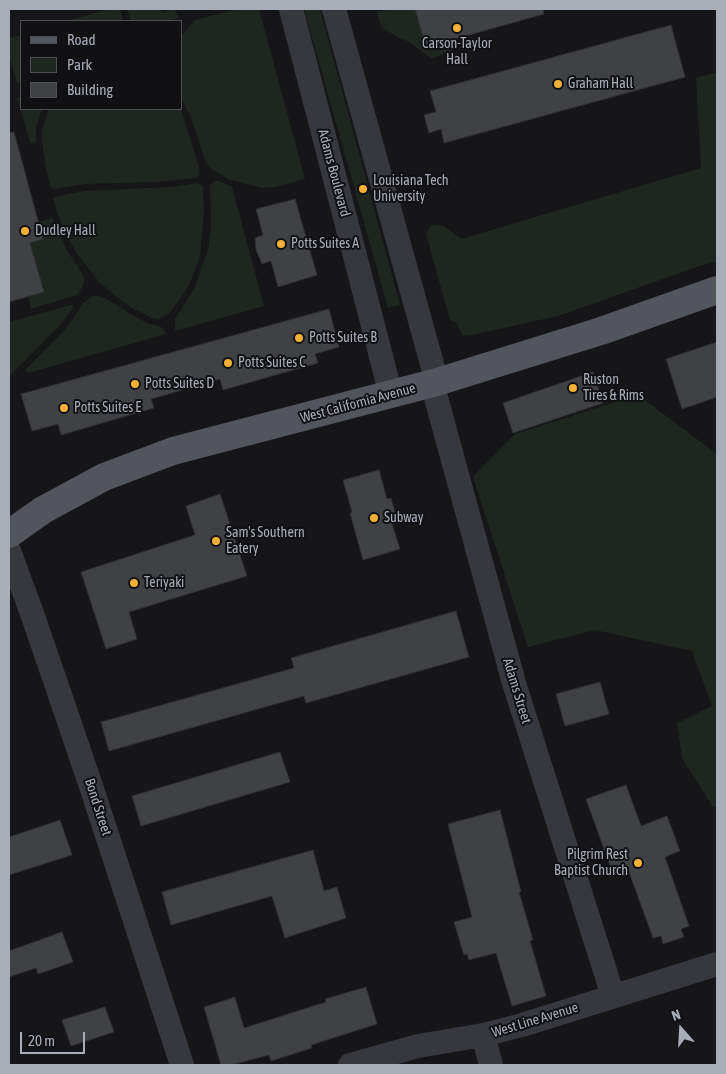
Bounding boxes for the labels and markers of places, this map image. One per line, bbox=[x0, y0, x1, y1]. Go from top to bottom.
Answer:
marker: Carson-Taylor Hall bbox=[451, 22, 463, 34]
place label: Carson-Taylor Hall bbox=[422, 36, 492, 68]
place label: Graham Hall bbox=[568, 76, 633, 92]
marker: Graham Hall bbox=[552, 78, 564, 90]
place label: Louisiana Tech University bbox=[373, 173, 448, 206]
marker: Louisiana Tech University bbox=[357, 183, 369, 195]
place label: Dudley Hall bbox=[35, 223, 96, 239]
marker: Dudley Hall bbox=[19, 225, 31, 237]
place label: Potts Suites A bbox=[291, 236, 359, 252]
marker: Potts Suites A bbox=[275, 238, 287, 250]
place label: Potts Suites B bbox=[309, 330, 377, 346]
marker: Potts Suites B bbox=[293, 332, 305, 344]
place label: Potts Suites C bbox=[238, 355, 305, 371]
marker: Potts Suites C bbox=[222, 357, 234, 369]
place label: Ruston Tires & Rims bbox=[583, 372, 644, 404]
place label: Potts Suites D bbox=[145, 376, 214, 392]
marker: Potts Suites D bbox=[129, 378, 141, 390]
marker: Ruston Tires & Rims bbox=[567, 382, 579, 394]
place label: Potts Suites E bbox=[74, 400, 141, 416]
marker: Potts Suites E bbox=[58, 402, 70, 414]
place label: Subway bbox=[384, 510, 424, 526]
marker: Subway bbox=[368, 512, 380, 524]
place label: Sam's Southern Eatery bbox=[226, 525, 305, 558]
marker: Sam's Southern Eatery bbox=[210, 535, 222, 547]
place label: Teriyaki bbox=[144, 575, 184, 591]
marker: Teriyaki bbox=[128, 577, 140, 589]
place label: Pilgrim Rest Baptist Church bbox=[554, 847, 628, 880]
marker: Pilgrim Rest Baptist Church bbox=[632, 857, 644, 869]

